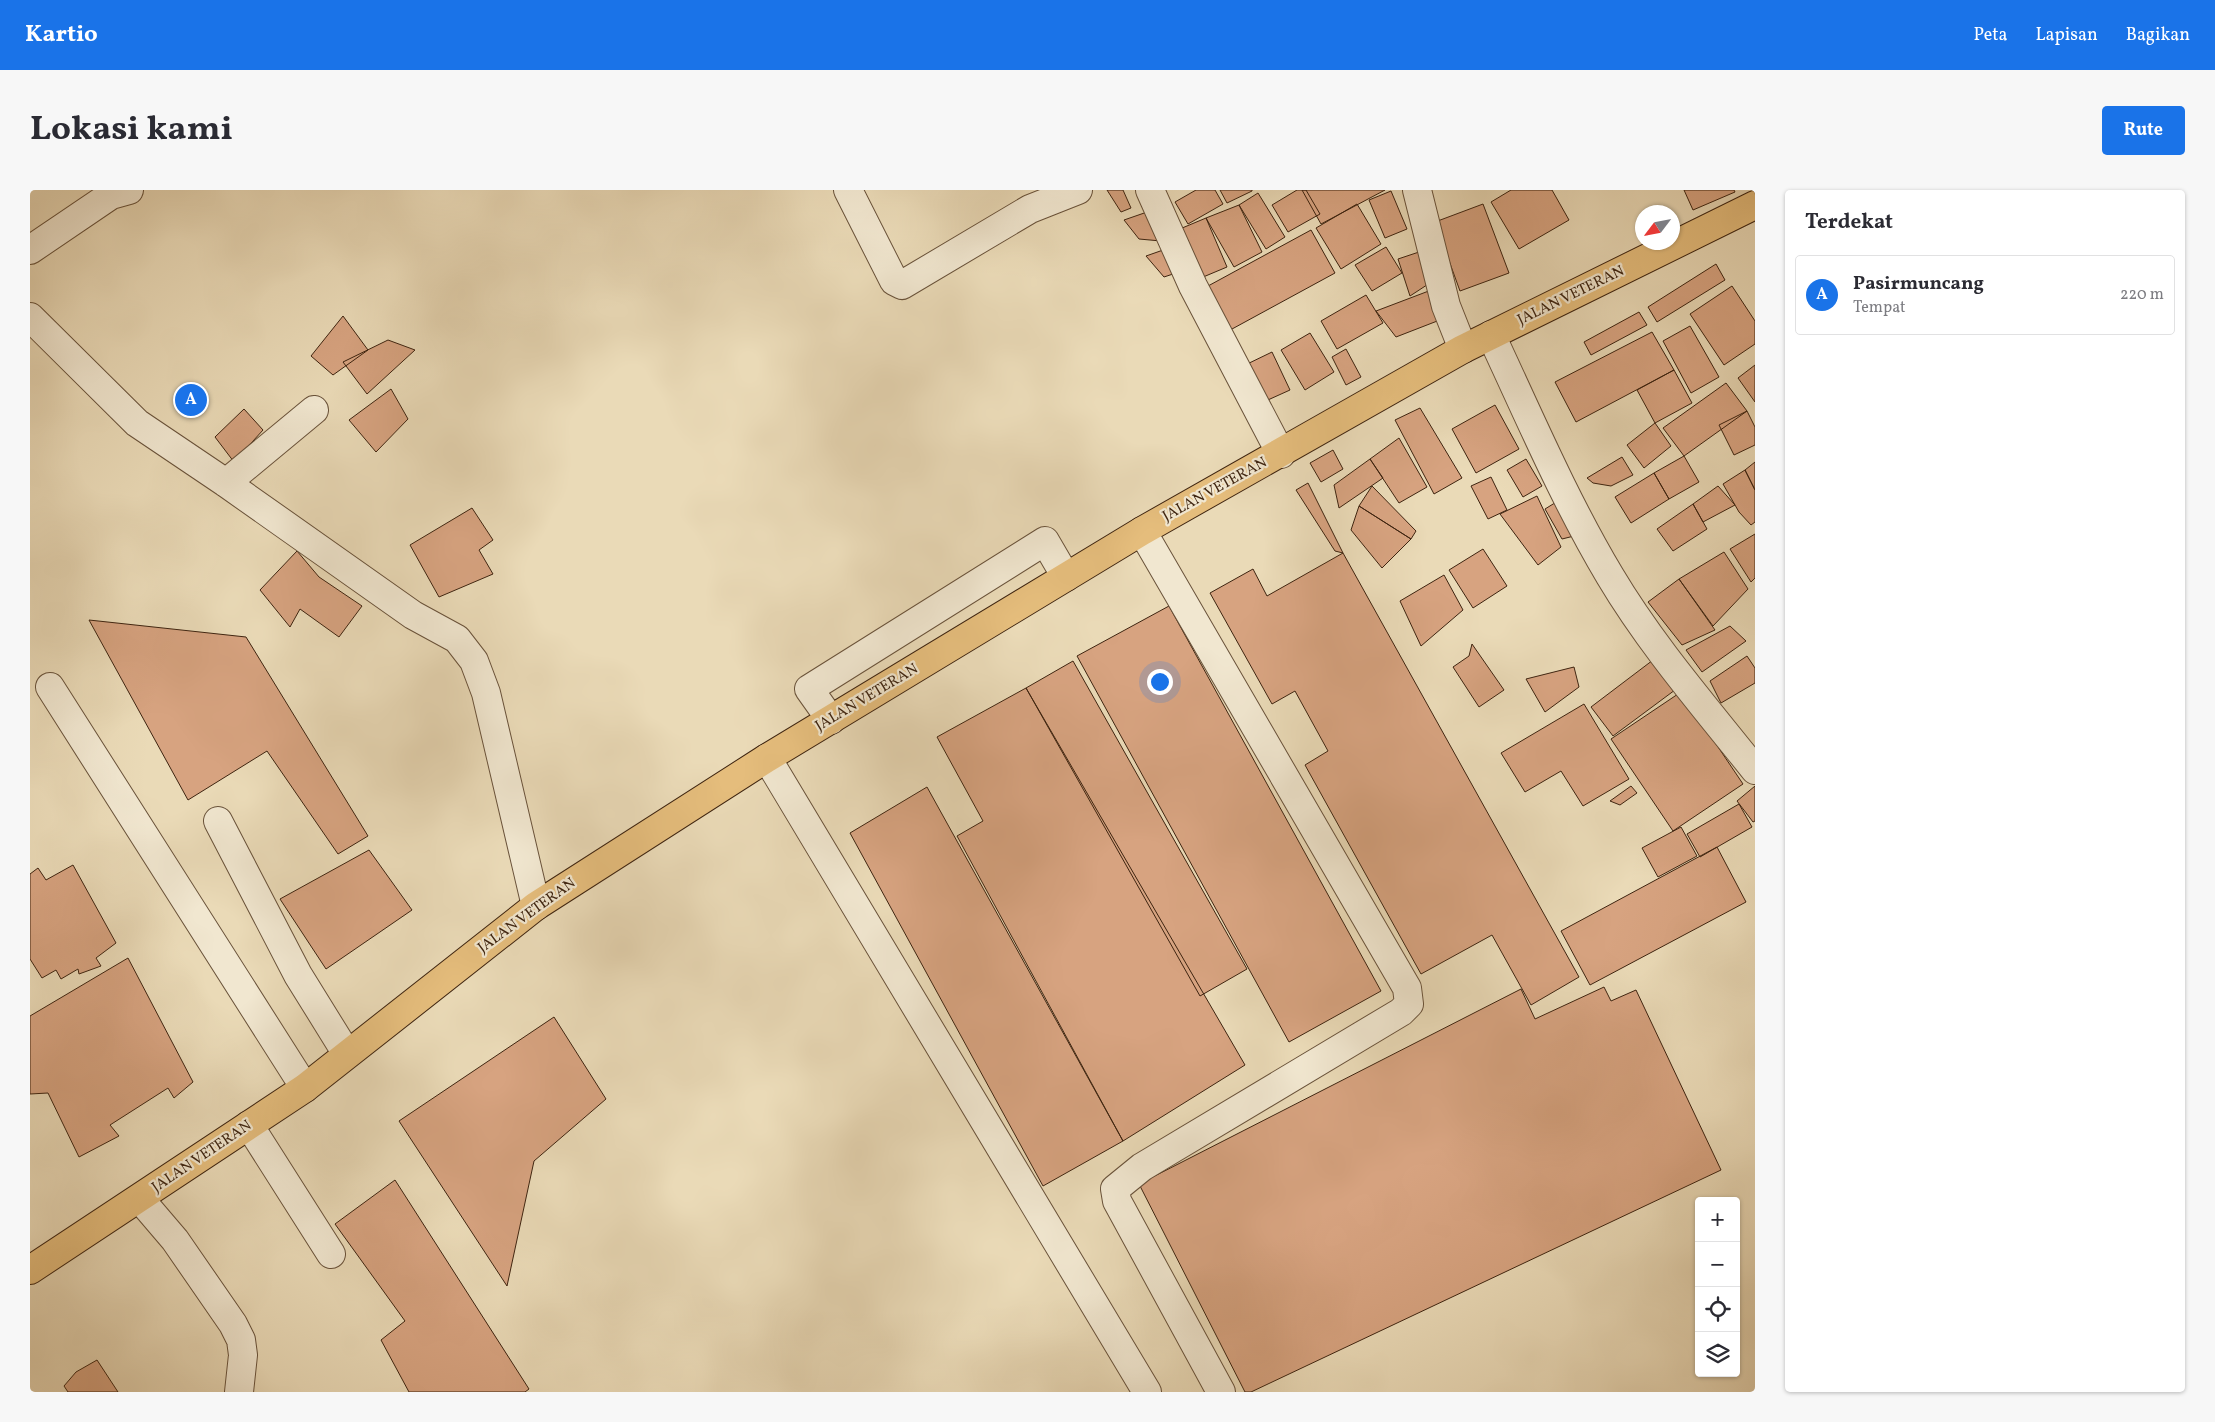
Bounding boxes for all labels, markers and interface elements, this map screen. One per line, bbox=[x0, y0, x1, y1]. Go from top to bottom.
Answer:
text: Kartio bbox=[25, 18, 98, 52]
text: Peta bbox=[1974, 23, 2007, 48]
text: Lapisan bbox=[2035, 23, 2098, 48]
text: Bagikan bbox=[2126, 23, 2190, 48]
text: Lokasi kami bbox=[30, 106, 233, 154]
button: Rute bbox=[2102, 106, 2185, 155]
north arrow bbox=[1635, 205, 1680, 250]
text: Terdekat bbox=[1805, 208, 1893, 237]
street label: JALAN VETERAN bbox=[1514, 261, 1628, 331]
text: Pasirmuncang bbox=[1853, 271, 1984, 297]
text: A bbox=[1816, 284, 1828, 306]
text: 220 m bbox=[2120, 284, 2164, 306]
text: Tempat bbox=[1853, 297, 1906, 319]
pin: A bbox=[175, 381, 207, 419]
street label: JALAN VETERAN bbox=[1159, 453, 1271, 527]
street label: JALAN VETERAN bbox=[812, 659, 922, 737]
your location bbox=[1147, 669, 1173, 695]
street label: JALAN VETERAN bbox=[474, 873, 580, 959]
street label: JALAN VETERAN bbox=[148, 1116, 256, 1198]
map controls bbox=[1695, 1197, 1740, 1377]
button: + bbox=[1695, 1197, 1740, 1242]
button: − bbox=[1695, 1242, 1740, 1287]
button: locate bbox=[1695, 1287, 1740, 1332]
button: layers bbox=[1695, 1332, 1740, 1377]

